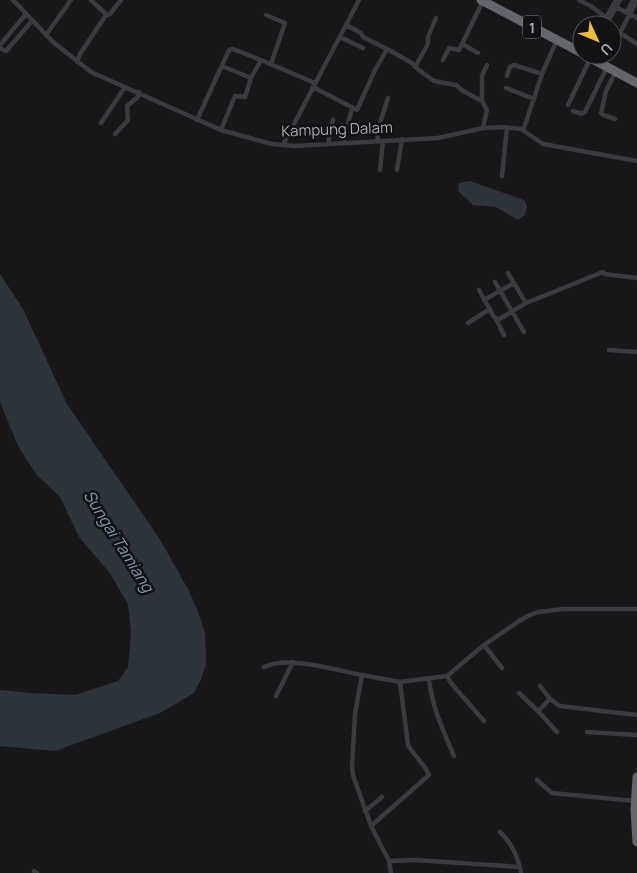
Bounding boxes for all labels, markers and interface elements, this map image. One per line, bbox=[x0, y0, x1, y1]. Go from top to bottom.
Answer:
north arrow bbox=[572, 15, 622, 65]
road number: 1 bbox=[523, 16, 541, 38]
text: U bbox=[596, 39, 617, 60]
street label: Kampung Dalam bbox=[281, 117, 393, 141]
water label: Sungai Tamiang bbox=[79, 486, 160, 598]

